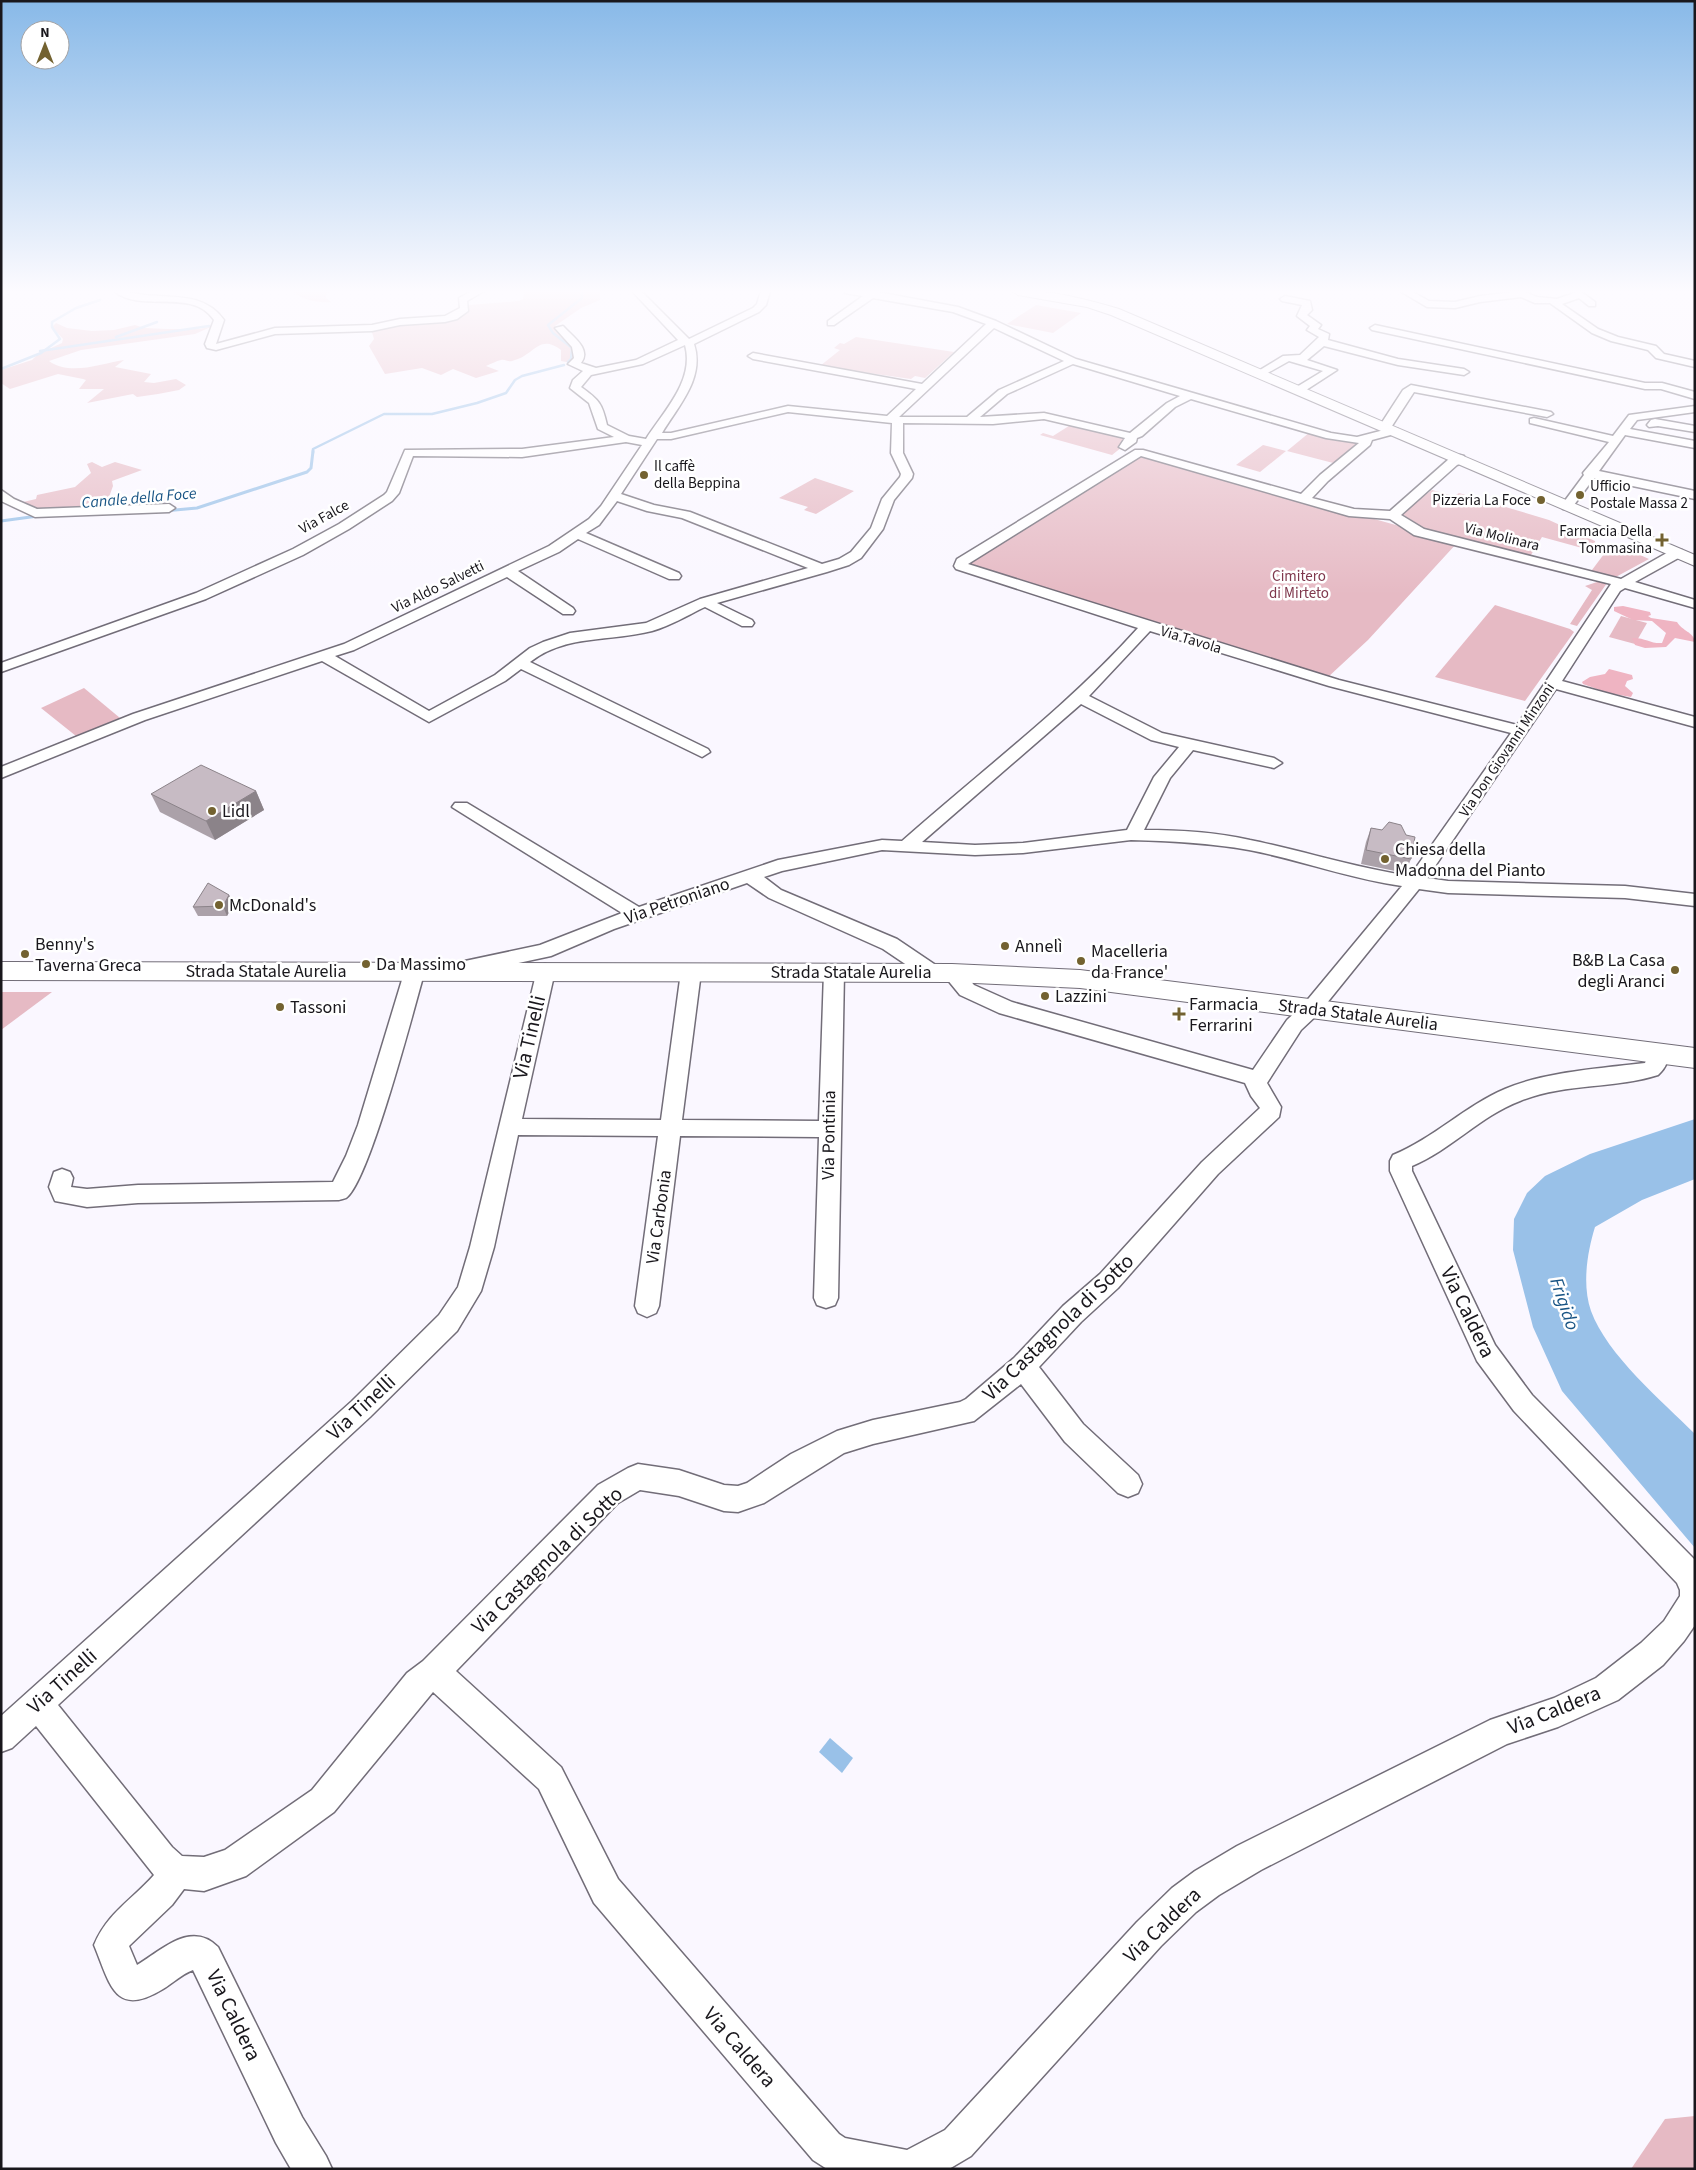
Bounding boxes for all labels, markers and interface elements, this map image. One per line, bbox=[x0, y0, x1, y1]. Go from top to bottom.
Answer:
north arrow bbox=[20, 20, 70, 70]
text: N bbox=[40, 23, 50, 43]
place label: Il caffè della Beppina bbox=[654, 456, 740, 494]
marker: Il caffè della Beppina bbox=[638, 469, 650, 481]
place label: Ufficio Postale Massa 2 bbox=[1590, 476, 1688, 514]
water label: Canale della Foce bbox=[81, 482, 198, 514]
marker: Ufficio Postale Massa 2 bbox=[1574, 489, 1586, 501]
place label: Pizzeria La Foce bbox=[1432, 490, 1531, 511]
marker: Pizzeria La Foce bbox=[1535, 494, 1547, 506]
street label: Via Falce bbox=[295, 495, 353, 539]
street label: Via Molinara bbox=[1462, 518, 1542, 556]
place label: Farmacia Della Tommasina bbox=[1559, 521, 1652, 559]
marker: Farmacia Della Tommasina bbox=[1656, 534, 1668, 546]
street label: Via Aldo Salvetti bbox=[388, 556, 488, 618]
park label: Cimitero di Mirteto bbox=[1269, 566, 1329, 604]
street label: Via Tavola bbox=[1158, 621, 1224, 659]
street label: Via Don Giovanni Minzoni bbox=[1454, 679, 1560, 821]
place label: Lidl bbox=[222, 799, 250, 824]
marker: Lidl bbox=[206, 805, 218, 817]
place label: Chiesa della Madonna del Pianto bbox=[1395, 837, 1546, 883]
marker: Chiesa della Madonna del Pianto bbox=[1379, 853, 1391, 865]
street label: Via Petroniano bbox=[621, 871, 733, 931]
place label: McDonald's bbox=[229, 893, 316, 918]
marker: McDonald's bbox=[213, 899, 225, 911]
place label: Benny's Taverna Greca bbox=[35, 932, 142, 978]
place label: Annelì bbox=[1015, 934, 1062, 959]
place label: Macelleria da France' bbox=[1091, 939, 1168, 985]
marker: Annelì bbox=[999, 940, 1011, 952]
marker: Benny's Taverna Greca bbox=[19, 948, 31, 960]
place label: B&B La Casa degli Aranci bbox=[1572, 948, 1665, 994]
place label: Da Massimo bbox=[376, 952, 466, 977]
marker: Macelleria da France' bbox=[1075, 955, 1087, 967]
marker: Da Massimo bbox=[360, 958, 372, 970]
street label: Strada Statale Aurelia bbox=[186, 959, 346, 984]
street label: Strada Statale Aurelia bbox=[771, 960, 931, 985]
marker: B&B La Casa degli Aranci bbox=[1669, 964, 1681, 976]
place label: Lazzini bbox=[1055, 984, 1107, 1009]
marker: Lazzini bbox=[1039, 990, 1051, 1002]
street label: Via Tinelli bbox=[505, 992, 553, 1082]
place label: Farmacia Ferrarini bbox=[1189, 992, 1258, 1038]
street label: Strada Statale Aurelia bbox=[1277, 993, 1439, 1037]
place label: Tassoni bbox=[290, 995, 347, 1020]
marker: Tassoni bbox=[274, 1001, 286, 1013]
marker: Farmacia Ferrarini bbox=[1173, 1008, 1185, 1020]
street label: Via Pontinia bbox=[816, 1090, 842, 1180]
street label: Via Carbonia bbox=[640, 1168, 678, 1266]
street label: Via Castagnola di Sotto bbox=[975, 1247, 1141, 1407]
street label: Via Caldera bbox=[1433, 1261, 1503, 1363]
water label: Frigido bbox=[1542, 1274, 1586, 1334]
street label: Via Tinelli bbox=[320, 1367, 402, 1447]
street label: Via Castagnola di Sotto bbox=[464, 1480, 630, 1640]
street label: Via Tinelli bbox=[20, 1641, 104, 1721]
street label: Via Caldera bbox=[1503, 1678, 1605, 1742]
street label: Via Caldera bbox=[1116, 1880, 1208, 1970]
street label: Via Caldera bbox=[199, 1964, 269, 2066]
street label: Via Caldera bbox=[696, 2000, 784, 2094]

